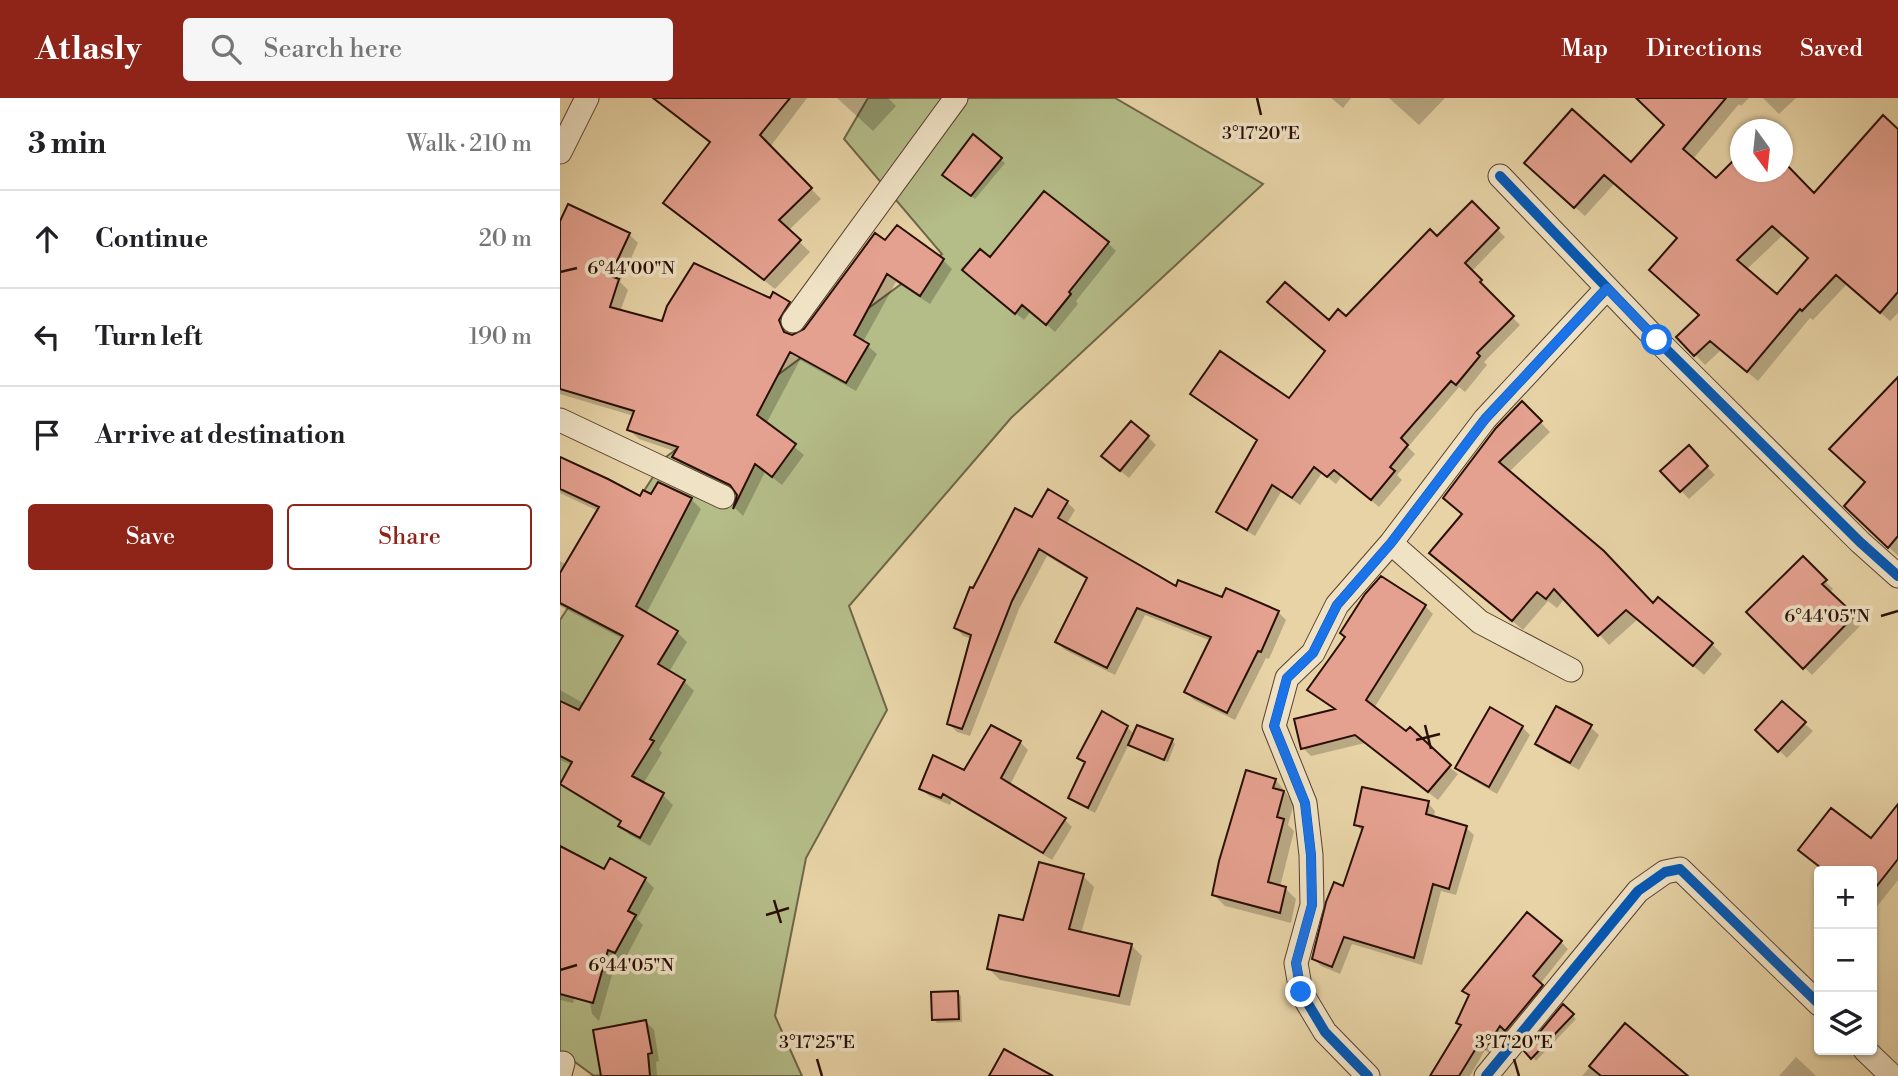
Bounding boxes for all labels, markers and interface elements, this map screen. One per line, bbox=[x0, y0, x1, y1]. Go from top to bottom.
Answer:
search box bbox=[183, 18, 673, 81]
text: Atlasly bbox=[35, 29, 141, 70]
icon: search bbox=[207, 30, 245, 68]
text: Search here bbox=[263, 33, 402, 65]
text: Map bbox=[1561, 34, 1608, 64]
text: Directions bbox=[1646, 34, 1762, 64]
text: Saved bbox=[1800, 34, 1863, 64]
north arrow bbox=[1730, 119, 1793, 182]
text: 3°17'20"E bbox=[1222, 122, 1300, 145]
text: 3 min bbox=[28, 125, 106, 163]
text: Walk · 210 m bbox=[406, 130, 532, 158]
icon: ahead bbox=[28, 220, 66, 258]
text: Continue bbox=[95, 223, 208, 255]
text: 20 m bbox=[479, 225, 532, 253]
text: 6°44'00"N bbox=[587, 257, 675, 280]
icon: left bbox=[28, 318, 66, 356]
text: Turn left bbox=[95, 321, 203, 353]
text: 190 m bbox=[469, 323, 532, 351]
route start bbox=[1641, 324, 1672, 355]
icon: arrive bbox=[28, 416, 66, 454]
text: Arrive at destination bbox=[95, 419, 345, 451]
button: Save bbox=[28, 504, 273, 570]
button: Share bbox=[287, 504, 532, 570]
text: 6°44'05"N bbox=[1784, 605, 1870, 628]
map controls bbox=[1814, 866, 1877, 1055]
button: + bbox=[1814, 866, 1877, 929]
button: − bbox=[1814, 929, 1877, 992]
text: 6°44'05"N bbox=[588, 954, 674, 977]
route end bbox=[1285, 976, 1316, 1007]
button: layers bbox=[1814, 992, 1877, 1055]
text: 3°17'25"E bbox=[779, 1031, 855, 1054]
text: 3°17'20"E bbox=[1475, 1031, 1553, 1054]

